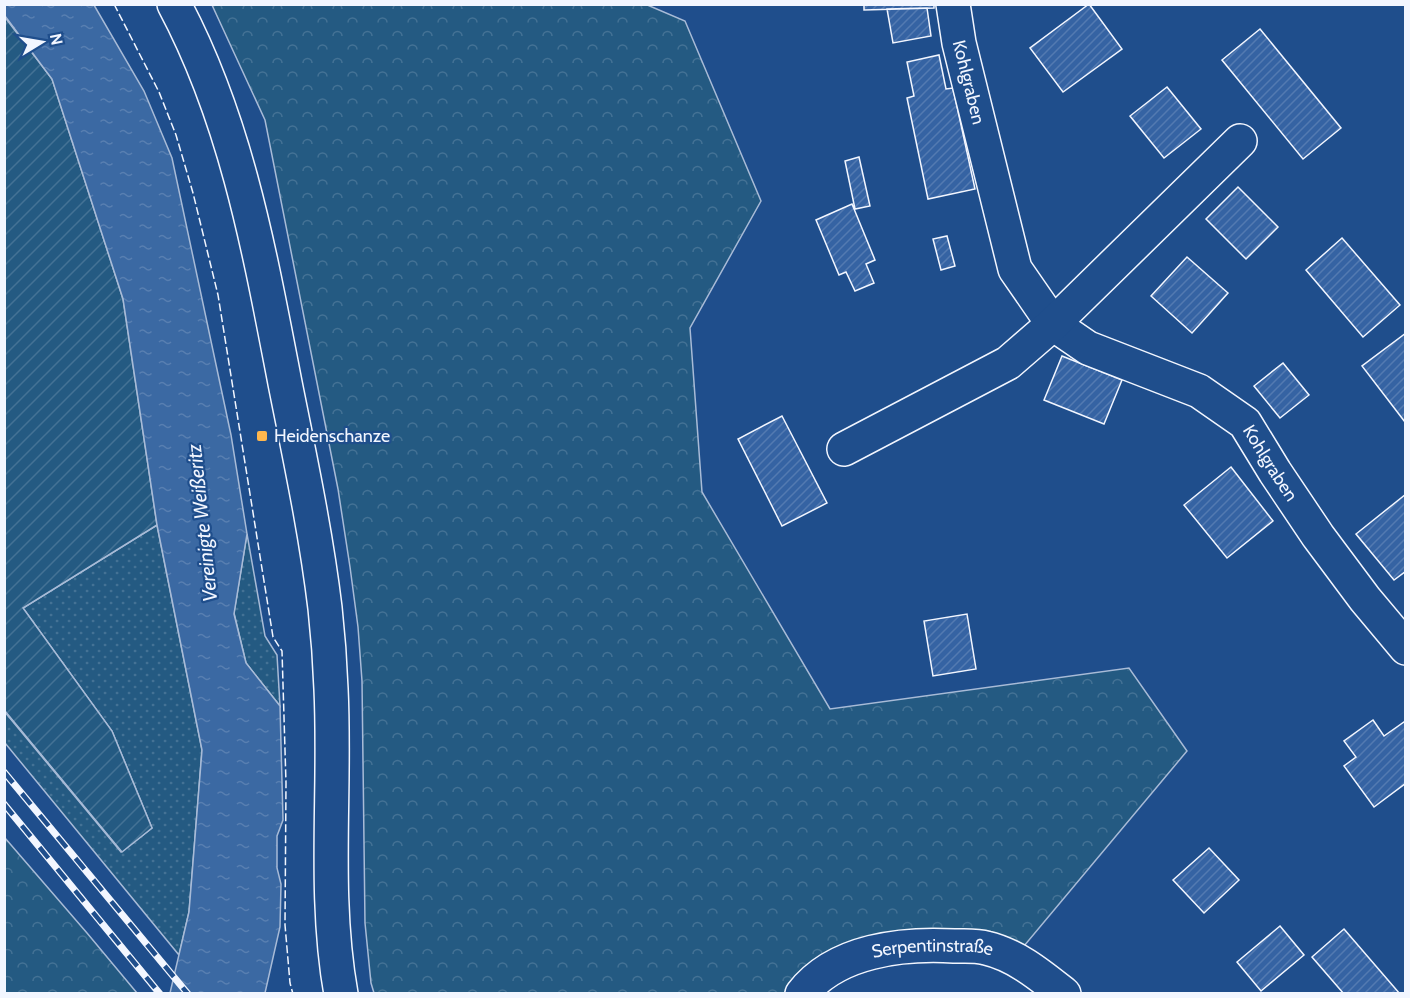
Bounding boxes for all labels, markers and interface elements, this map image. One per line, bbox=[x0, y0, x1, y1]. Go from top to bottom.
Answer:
north arrow bbox=[12, 12, 72, 72]
text: N bbox=[46, 32, 67, 47]
street label: Kohlgraben bbox=[948, 38, 990, 127]
street label: Kohlgraben bbox=[1238, 421, 1302, 505]
place label: Heidenschanze bbox=[274, 425, 390, 447]
marker: Heidenschanze bbox=[255, 429, 269, 443]
water label: Vereinigte Weißeritz bbox=[182, 443, 222, 603]
street label: Serpentinstraße bbox=[870, 934, 996, 963]

